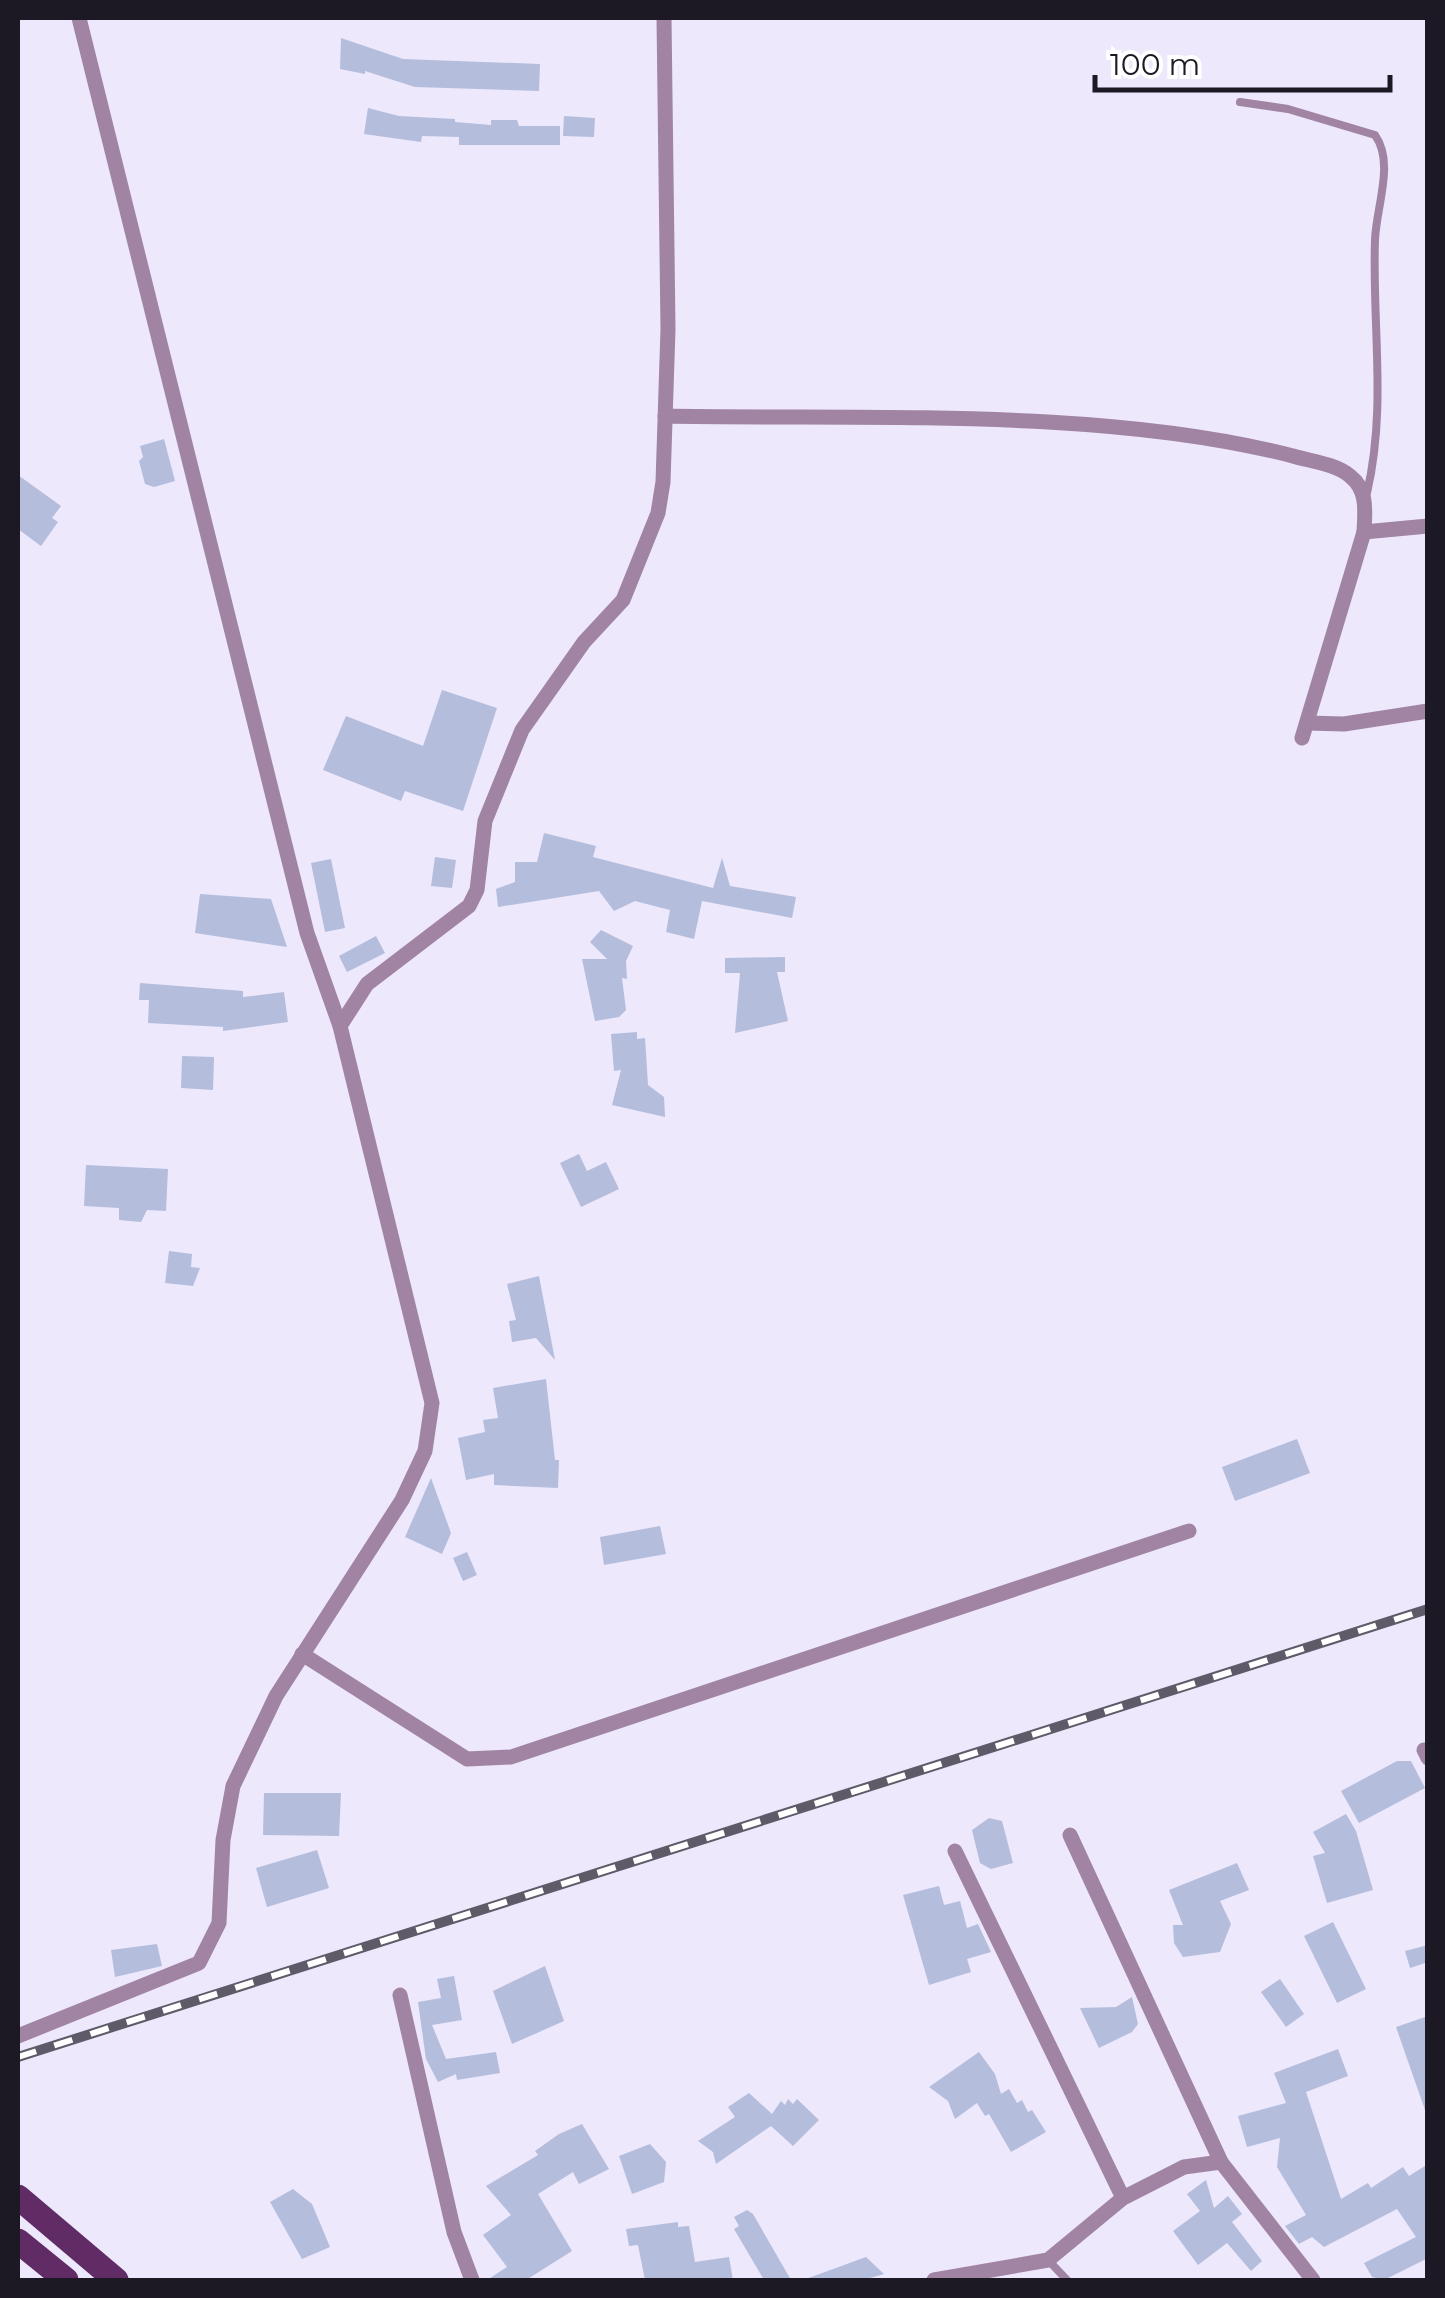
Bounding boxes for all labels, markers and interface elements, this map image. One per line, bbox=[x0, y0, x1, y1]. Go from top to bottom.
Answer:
scale bar bbox=[1095, 30, 1390, 92]
text: 100 m bbox=[1110, 46, 1200, 83]

